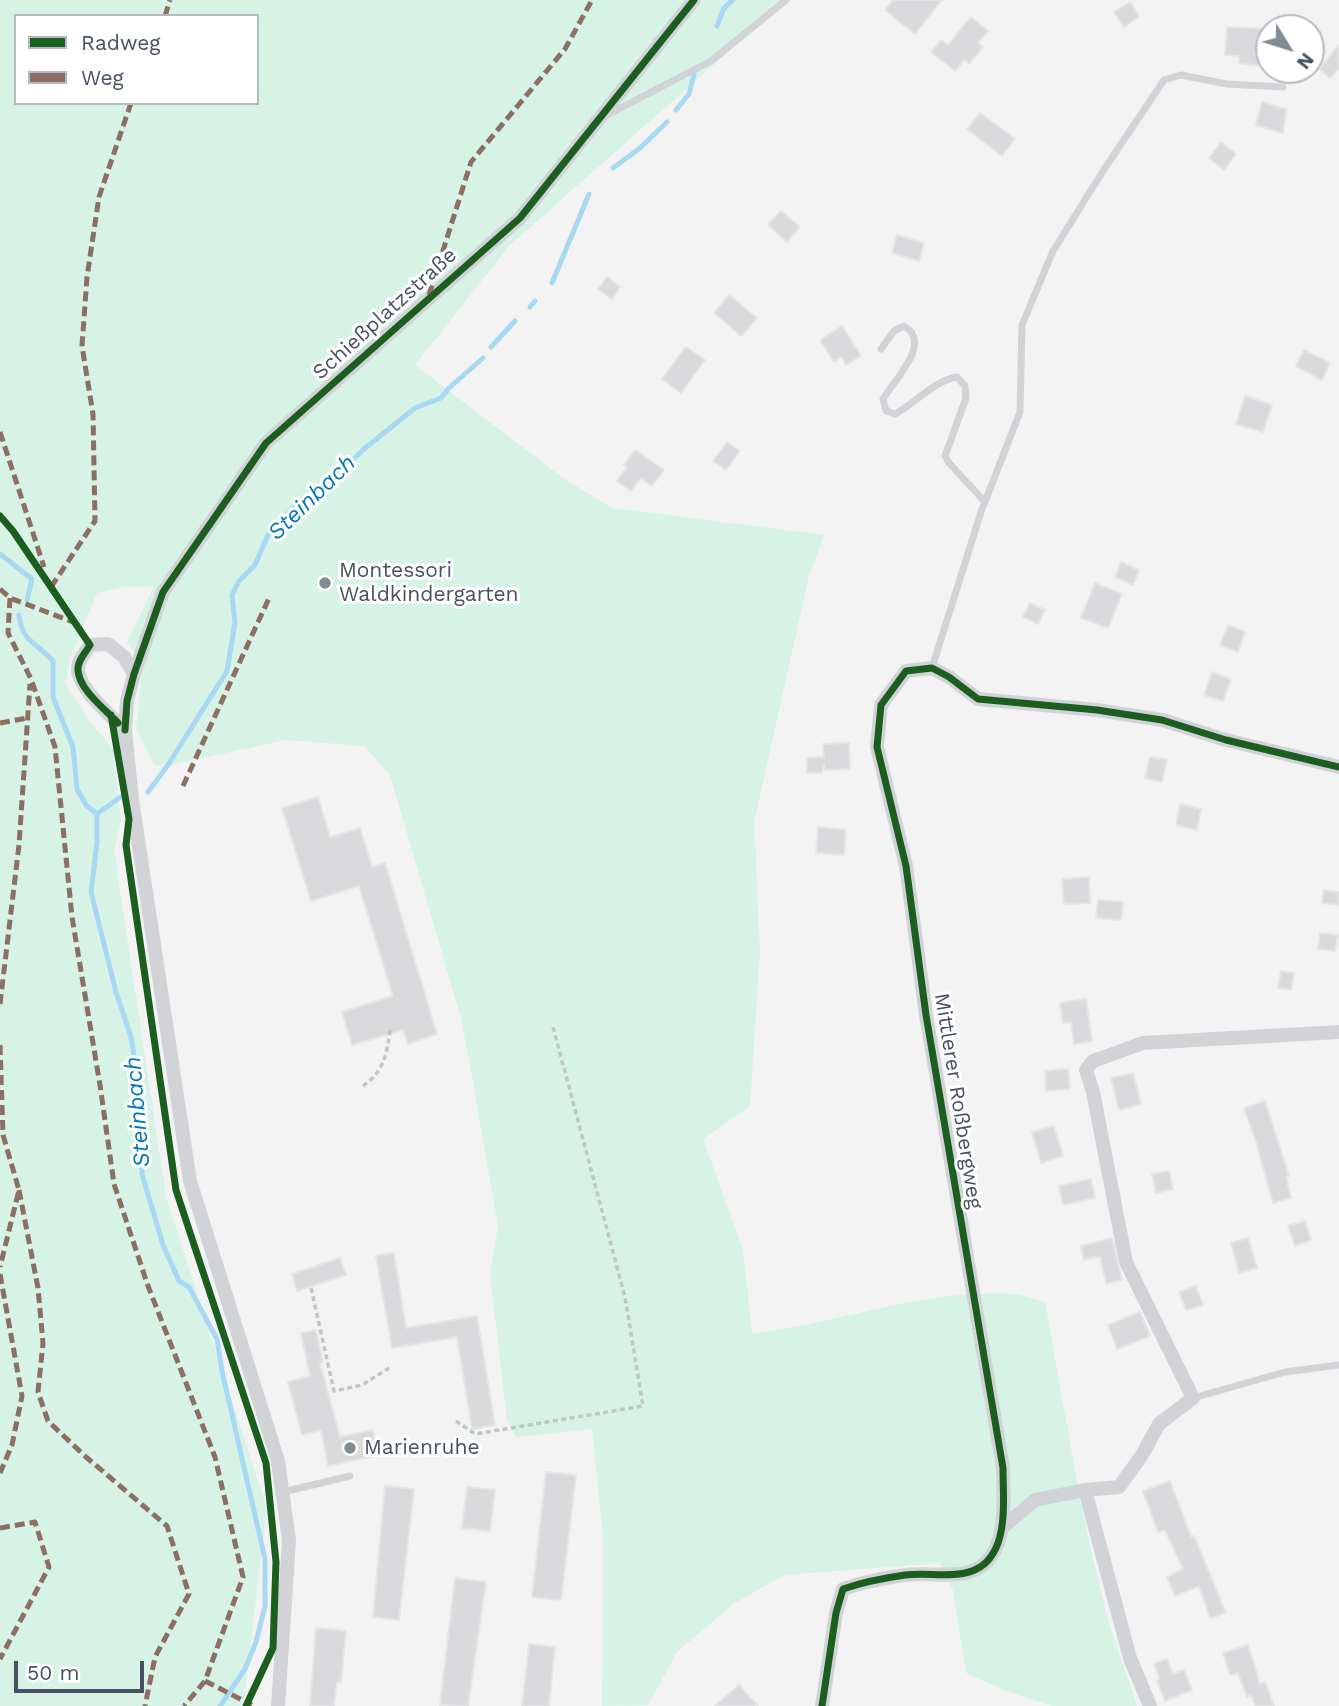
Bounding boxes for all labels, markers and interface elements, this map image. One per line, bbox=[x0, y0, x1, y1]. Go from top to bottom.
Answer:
legend bbox=[14, 14, 259, 105]
north arrow bbox=[1255, 14, 1325, 84]
text: Radweg bbox=[81, 30, 161, 55]
text: N bbox=[1292, 48, 1319, 74]
text: Weg bbox=[81, 65, 124, 90]
street label: Schießplatzstraße bbox=[308, 243, 462, 385]
water label: Steinbach bbox=[262, 449, 362, 547]
place label: Montessori Waldkindergarten bbox=[339, 558, 519, 608]
marker: Montessori Waldkindergarten bbox=[317, 575, 333, 591]
street label: Mittlerer Roßbergweg bbox=[928, 991, 988, 1211]
water label: Steinbach bbox=[119, 1055, 157, 1169]
place label: Marienruhe bbox=[364, 1435, 480, 1461]
marker: Marienruhe bbox=[342, 1440, 358, 1456]
scale bar bbox=[18, 1646, 147, 1690]
text: 50 m bbox=[27, 1660, 79, 1685]

